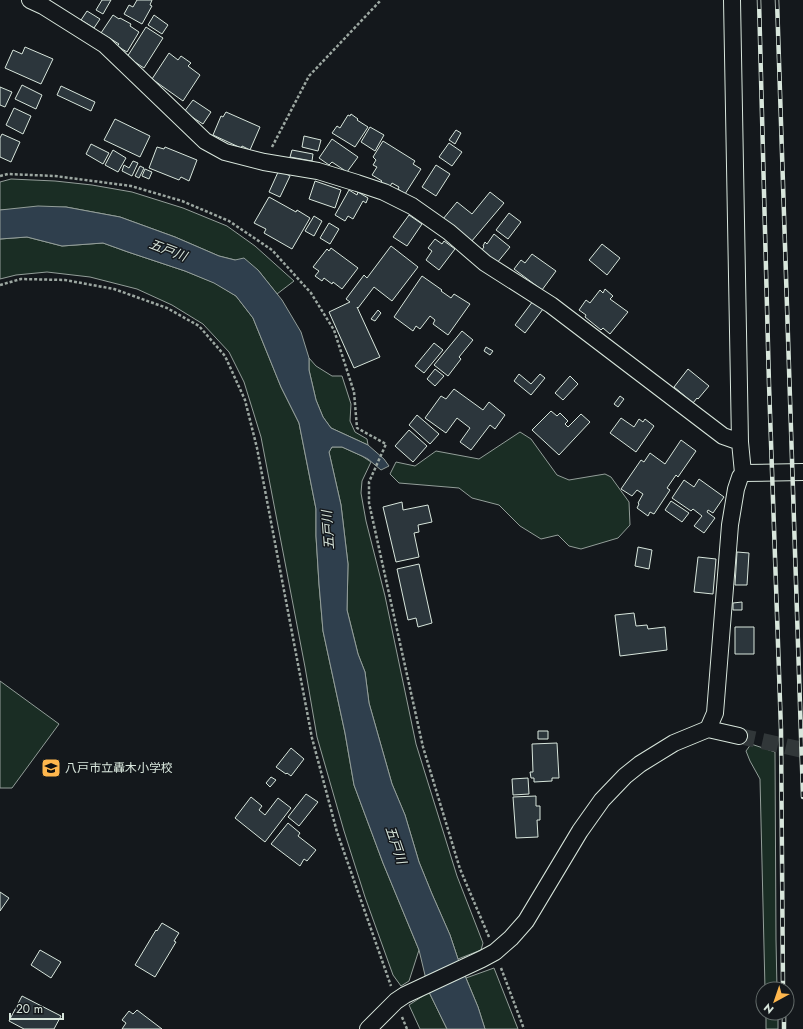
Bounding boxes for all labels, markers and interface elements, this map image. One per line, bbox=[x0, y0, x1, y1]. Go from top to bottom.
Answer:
water label: 五戸川 bbox=[146, 234, 191, 267]
water label: 五戸川 bbox=[317, 508, 339, 550]
school or university icon: 八戸市立轟木小学校 bbox=[40, 757, 62, 779]
place label: 八戸市立轟木小学校 bbox=[65, 759, 173, 777]
water label: 五戸川 bbox=[381, 823, 412, 868]
north arrow bbox=[755, 981, 795, 1021]
scale bar bbox=[10, 995, 63, 1021]
text: 20 m bbox=[16, 1000, 43, 1018]
text: N bbox=[760, 1000, 777, 1018]

